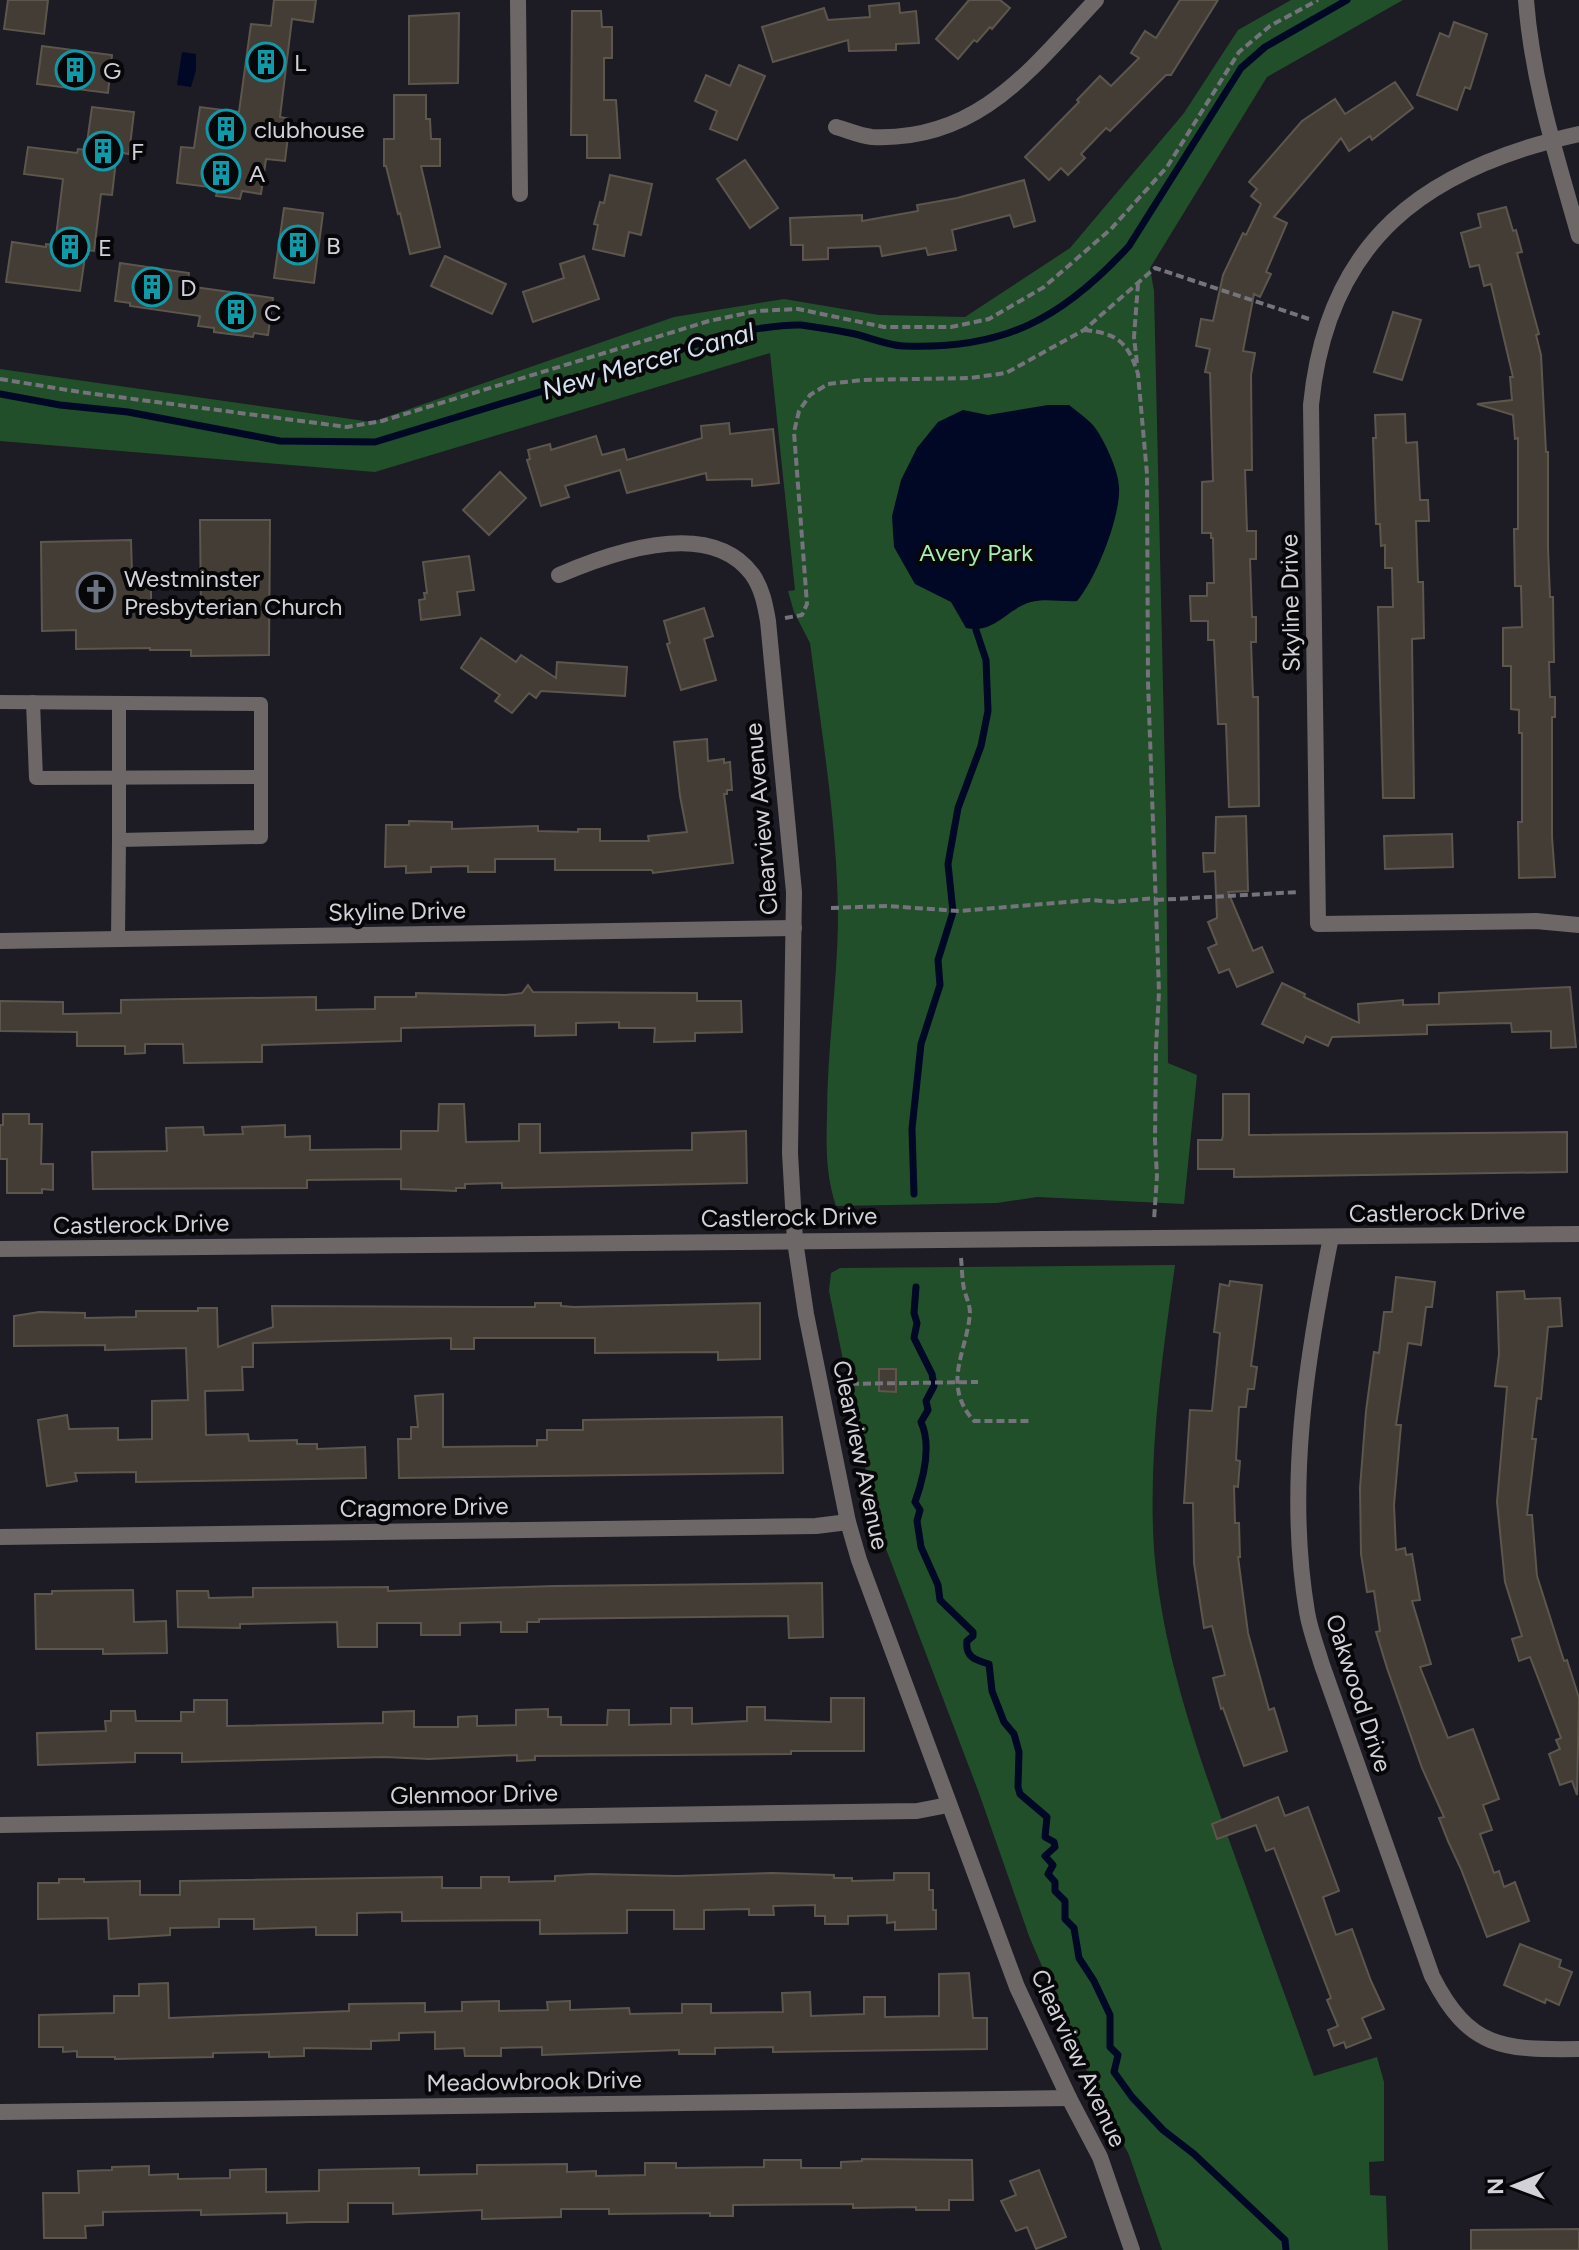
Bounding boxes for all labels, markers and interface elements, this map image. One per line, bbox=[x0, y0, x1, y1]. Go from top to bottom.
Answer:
building icon: L bbox=[245, 41, 287, 83]
place label: L bbox=[294, 48, 307, 77]
building icon: G bbox=[54, 49, 96, 91]
place label: G bbox=[103, 56, 121, 85]
building icon: clubhouse bbox=[205, 108, 247, 150]
place label: clubhouse bbox=[254, 115, 365, 144]
building icon: F bbox=[82, 130, 124, 172]
place label: F bbox=[131, 137, 144, 166]
building icon: A bbox=[200, 152, 242, 194]
place label: A bbox=[249, 159, 266, 188]
building icon: B bbox=[277, 224, 319, 266]
building icon: E bbox=[49, 226, 91, 268]
place label: B bbox=[326, 231, 341, 260]
place label: E bbox=[98, 233, 112, 262]
building icon: D bbox=[131, 266, 173, 308]
place label: D bbox=[180, 273, 197, 302]
building icon: C bbox=[215, 291, 257, 333]
place label: C bbox=[264, 298, 281, 327]
water label: New Mercer Canal bbox=[538, 315, 758, 407]
street label: Skyline Drive bbox=[1274, 534, 1306, 672]
park label: Avery Park bbox=[919, 538, 1033, 567]
place label: Westminster Presbyterian Church bbox=[124, 564, 343, 621]
church icon: Westminster Presbyterian Church bbox=[75, 571, 117, 613]
street label: Clearview Avenue bbox=[738, 722, 784, 916]
street label: Skyline Drive bbox=[328, 895, 466, 927]
street label: Castlerock Drive bbox=[1349, 1196, 1525, 1228]
street label: Castlerock Drive bbox=[701, 1201, 877, 1233]
street label: Castlerock Drive bbox=[53, 1208, 229, 1240]
street label: Clearview Avenue bbox=[827, 1358, 895, 1552]
street label: Cragmore Drive bbox=[339, 1491, 509, 1523]
street label: Oakwood Drive bbox=[1320, 1610, 1398, 1776]
street label: Glenmoor Drive bbox=[390, 1778, 558, 1810]
street label: Clearview Avenue bbox=[1025, 1965, 1133, 2151]
street label: Meadowbrook Drive bbox=[426, 2065, 642, 2097]
north arrow bbox=[1475, 2146, 1555, 2226]
text: N bbox=[1482, 2178, 1509, 2195]

